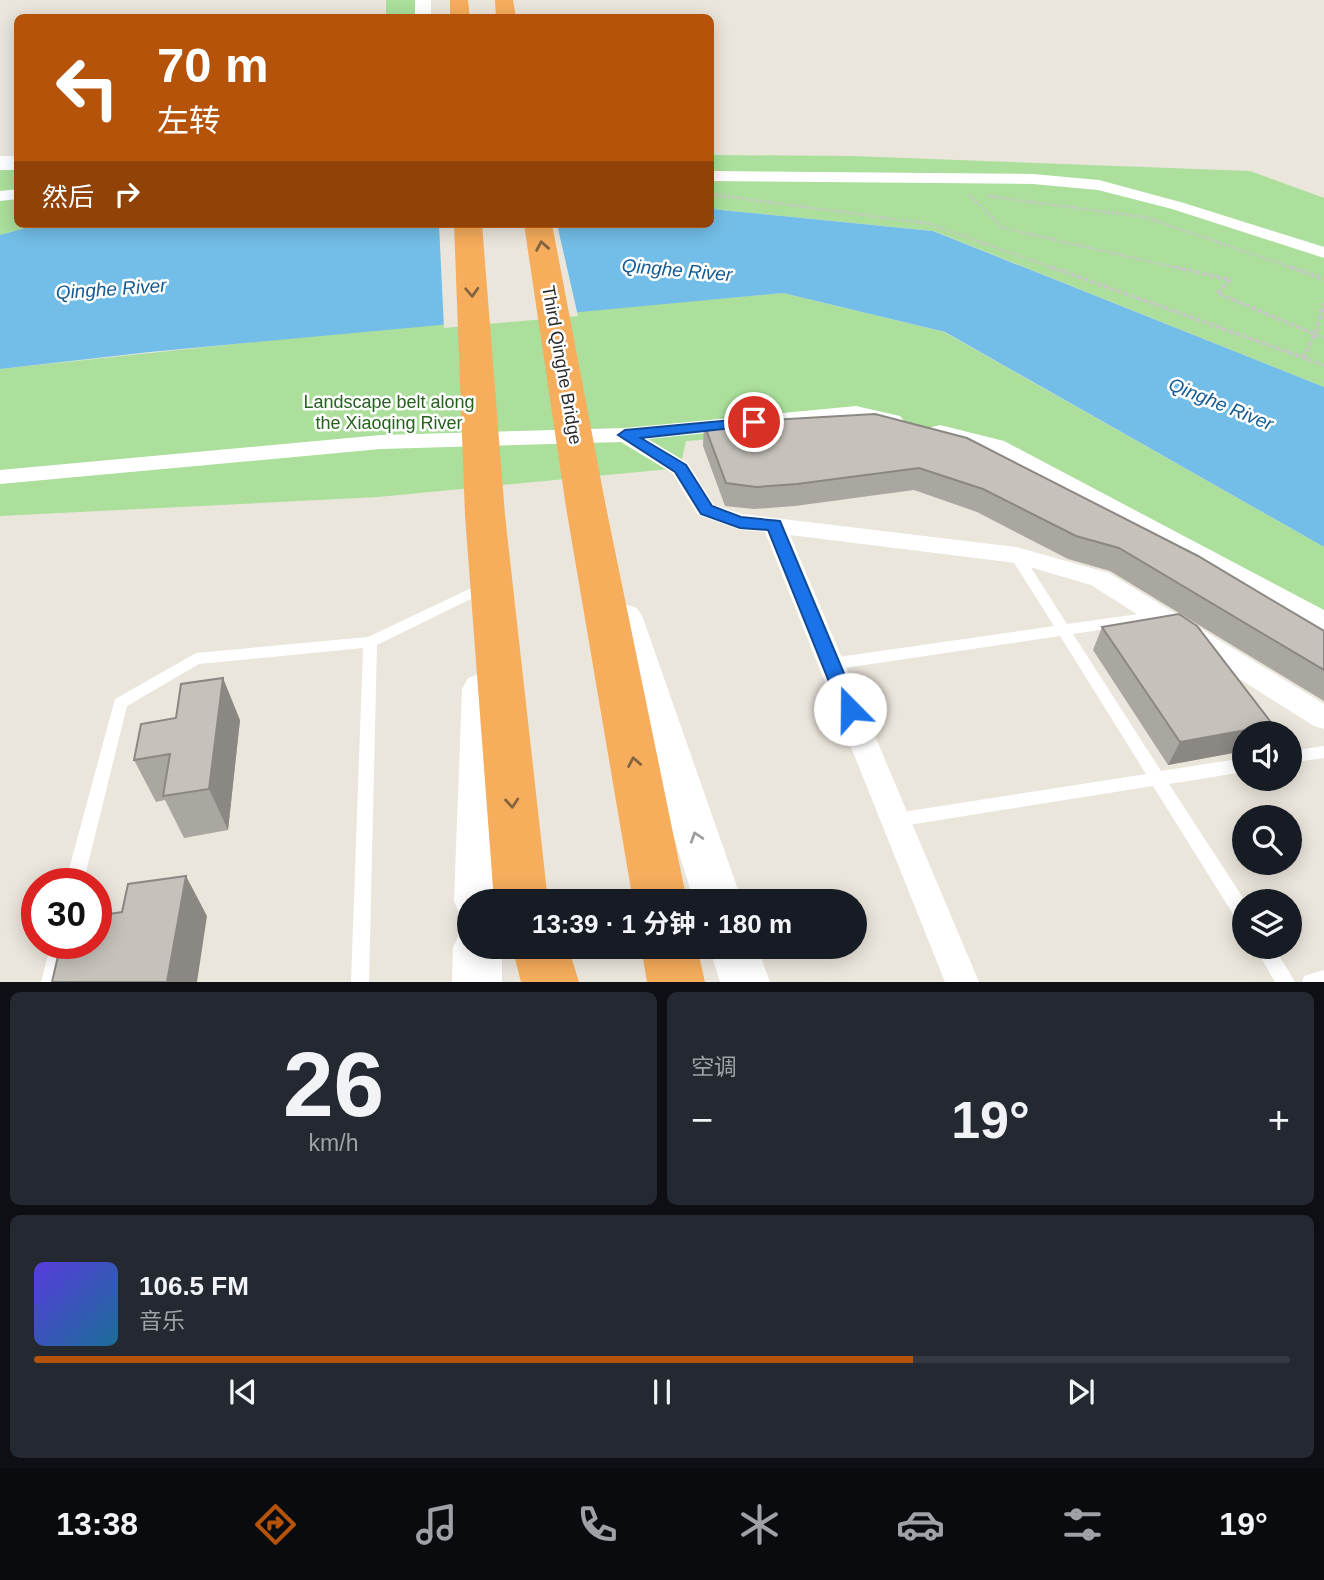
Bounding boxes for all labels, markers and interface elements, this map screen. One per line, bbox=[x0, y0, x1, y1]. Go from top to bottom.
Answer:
text: 70 m bbox=[157, 38, 269, 92]
icon: left bbox=[42, 42, 133, 133]
text: 左转 bbox=[157, 103, 221, 139]
icon: right bbox=[108, 175, 146, 213]
text: 然后 bbox=[42, 182, 94, 212]
one-way arrow bbox=[535, 240, 550, 252]
water label: Qinghe River bbox=[621, 255, 734, 285]
water label: Qinghe River bbox=[55, 275, 168, 303]
street label: Third Qinghe Bridge bbox=[538, 284, 586, 446]
one-way arrow bbox=[464, 287, 479, 298]
water label: Qinghe River bbox=[1166, 373, 1277, 435]
park label: Landscape belt along the Xiaoqing River bbox=[303, 392, 475, 433]
pin bbox=[724, 392, 784, 452]
icon: arrive bbox=[735, 403, 773, 441]
position arrow bbox=[813, 672, 887, 746]
map controls bbox=[1232, 721, 1302, 959]
button: sound bbox=[1232, 721, 1302, 791]
one-way arrow bbox=[627, 756, 642, 768]
one-way arrow bbox=[504, 798, 519, 809]
button: search bbox=[1232, 805, 1302, 875]
one-way arrow bbox=[690, 831, 705, 843]
speed limit sign: 30 bbox=[21, 868, 112, 959]
button: layers bbox=[1232, 889, 1302, 959]
text: 13:39 · 1 分钟 · 180 m bbox=[532, 909, 792, 939]
text: 26 bbox=[283, 1034, 384, 1135]
text: 空调 bbox=[691, 1054, 737, 1080]
text: 19° bbox=[951, 1091, 1030, 1149]
text: − bbox=[691, 1099, 713, 1141]
text: + bbox=[1268, 1099, 1290, 1141]
text: km/h bbox=[309, 1130, 358, 1156]
text: 106.5 FM bbox=[139, 1271, 249, 1301]
text: 音乐 bbox=[139, 1308, 185, 1334]
icon: previous bbox=[224, 1373, 262, 1411]
icon: pause bbox=[643, 1373, 681, 1411]
icon: next bbox=[1062, 1373, 1100, 1411]
icon: directions bbox=[251, 1500, 300, 1549]
icon: music bbox=[412, 1500, 461, 1549]
icon: phone bbox=[573, 1500, 622, 1549]
icon: climate bbox=[735, 1500, 784, 1549]
icon: car bbox=[896, 1500, 945, 1549]
icon: filters bbox=[1058, 1500, 1107, 1549]
text: 13:38 bbox=[56, 1506, 138, 1542]
text: 19° bbox=[1219, 1506, 1268, 1542]

